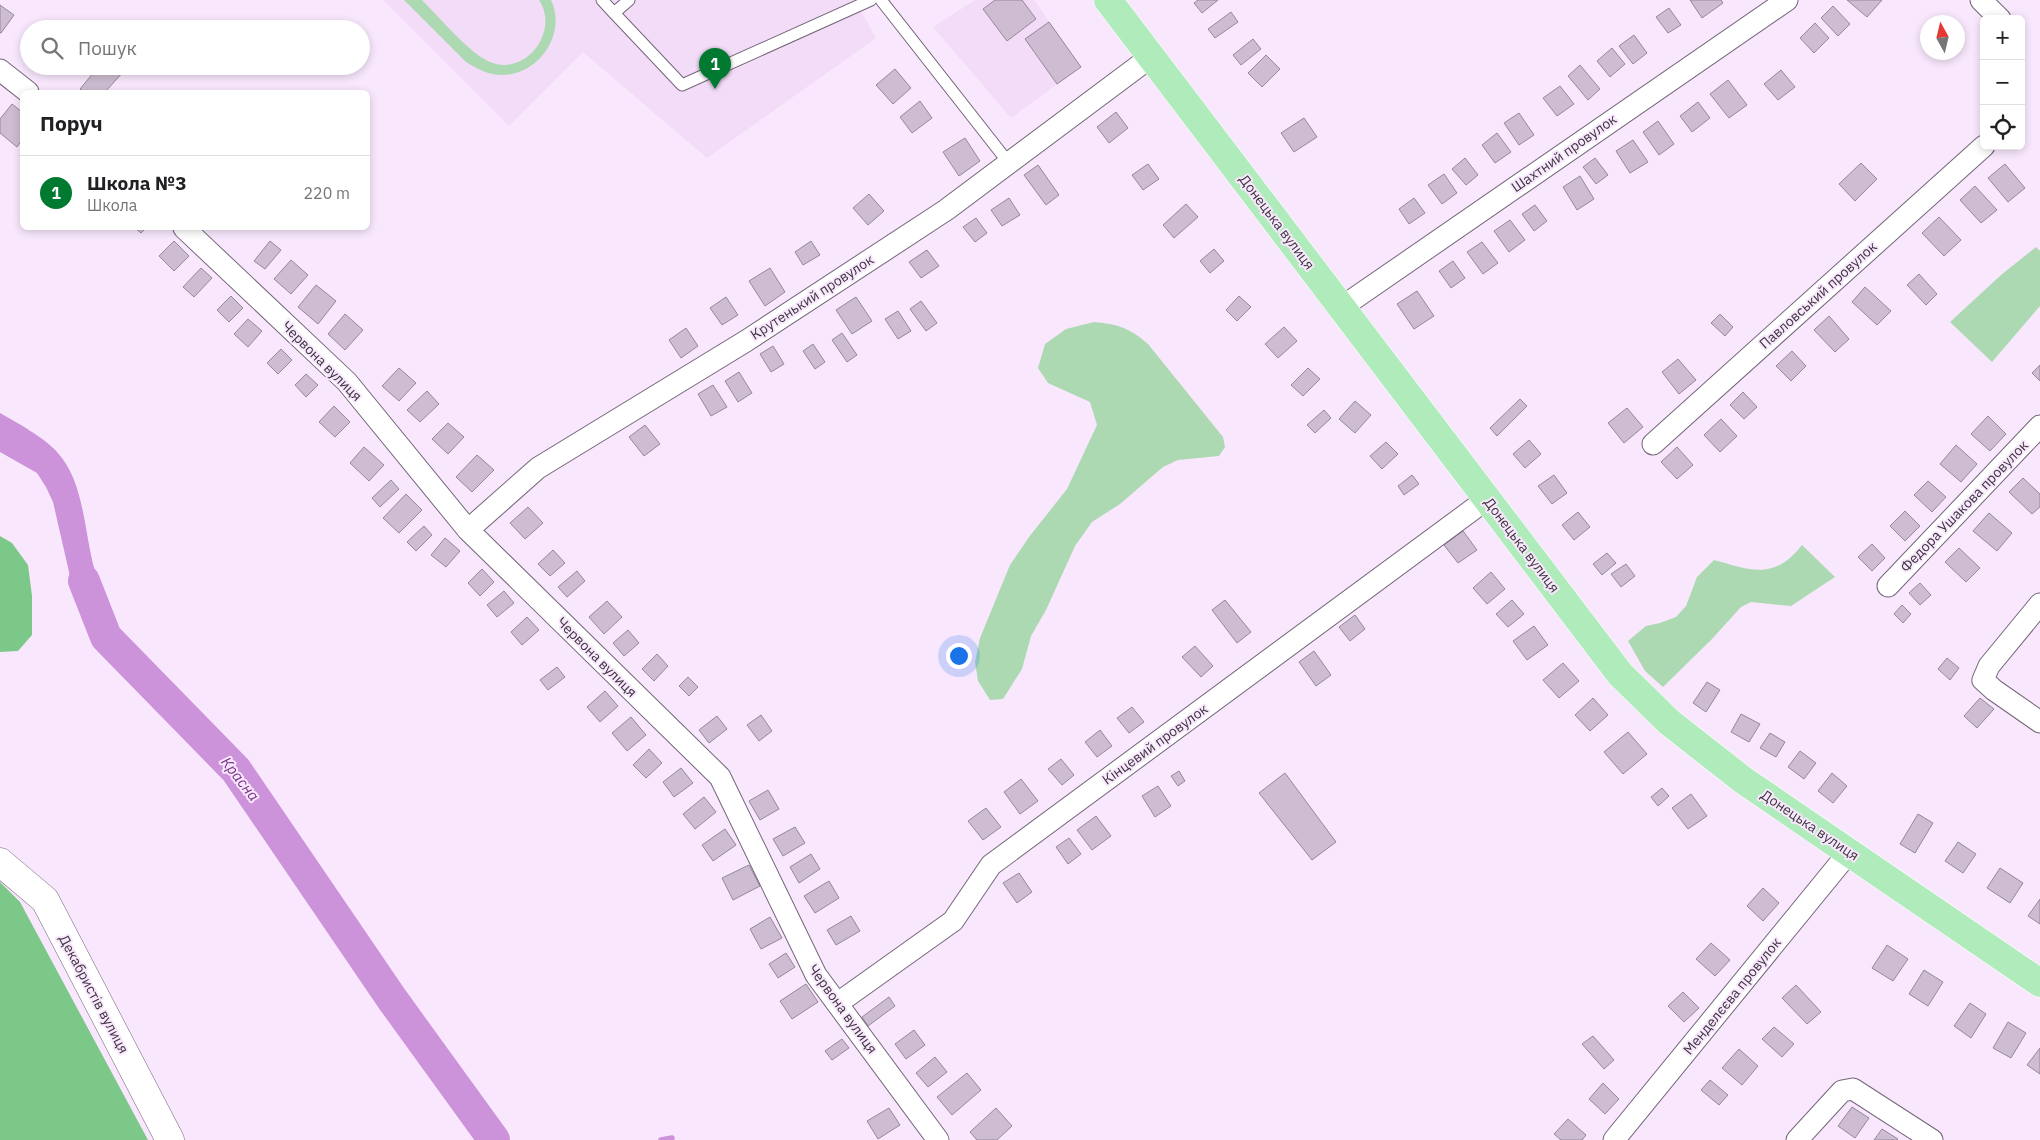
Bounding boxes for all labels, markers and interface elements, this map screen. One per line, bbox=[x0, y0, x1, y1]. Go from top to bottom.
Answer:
north arrow bbox=[1920, 15, 1965, 60]
map controls bbox=[1980, 15, 2025, 150]
button: + bbox=[1980, 15, 2025, 60]
search box bbox=[20, 20, 370, 75]
icon: search bbox=[38, 34, 66, 62]
text: Пошук bbox=[78, 36, 137, 60]
pin: 1 bbox=[699, 48, 731, 89]
button: − bbox=[1980, 60, 2025, 105]
button: locate bbox=[1980, 105, 2025, 150]
text: Поруч bbox=[40, 109, 103, 137]
street label: Шахтний провулок bbox=[1508, 110, 1620, 196]
text: Школа №3 bbox=[87, 171, 187, 195]
street label: Донецька вулиця bbox=[1235, 171, 1319, 273]
text: 1 bbox=[51, 183, 61, 203]
text: 220 m bbox=[303, 183, 350, 203]
text: Школа bbox=[87, 195, 137, 215]
street label: Павловський провулок bbox=[1755, 237, 1881, 353]
street label: Крутенький провулок bbox=[747, 250, 877, 344]
street label: Червона вулиця bbox=[278, 317, 366, 405]
street label: Федора Ушакова провулок bbox=[1896, 436, 2032, 576]
street label: Донецька вулиця bbox=[1480, 494, 1564, 596]
street label: Червона вулиця bbox=[553, 613, 641, 701]
your location bbox=[946, 643, 972, 669]
street label: Кінцевий провулок bbox=[1099, 699, 1212, 788]
water label: Красна bbox=[217, 753, 264, 805]
street label: Донецька вулиця bbox=[1758, 786, 1862, 864]
street label: Декабристів вулиця bbox=[55, 932, 133, 1056]
street label: Менделєєва провулок bbox=[1679, 933, 1785, 1058]
street label: Червона вулиця bbox=[805, 961, 881, 1057]

